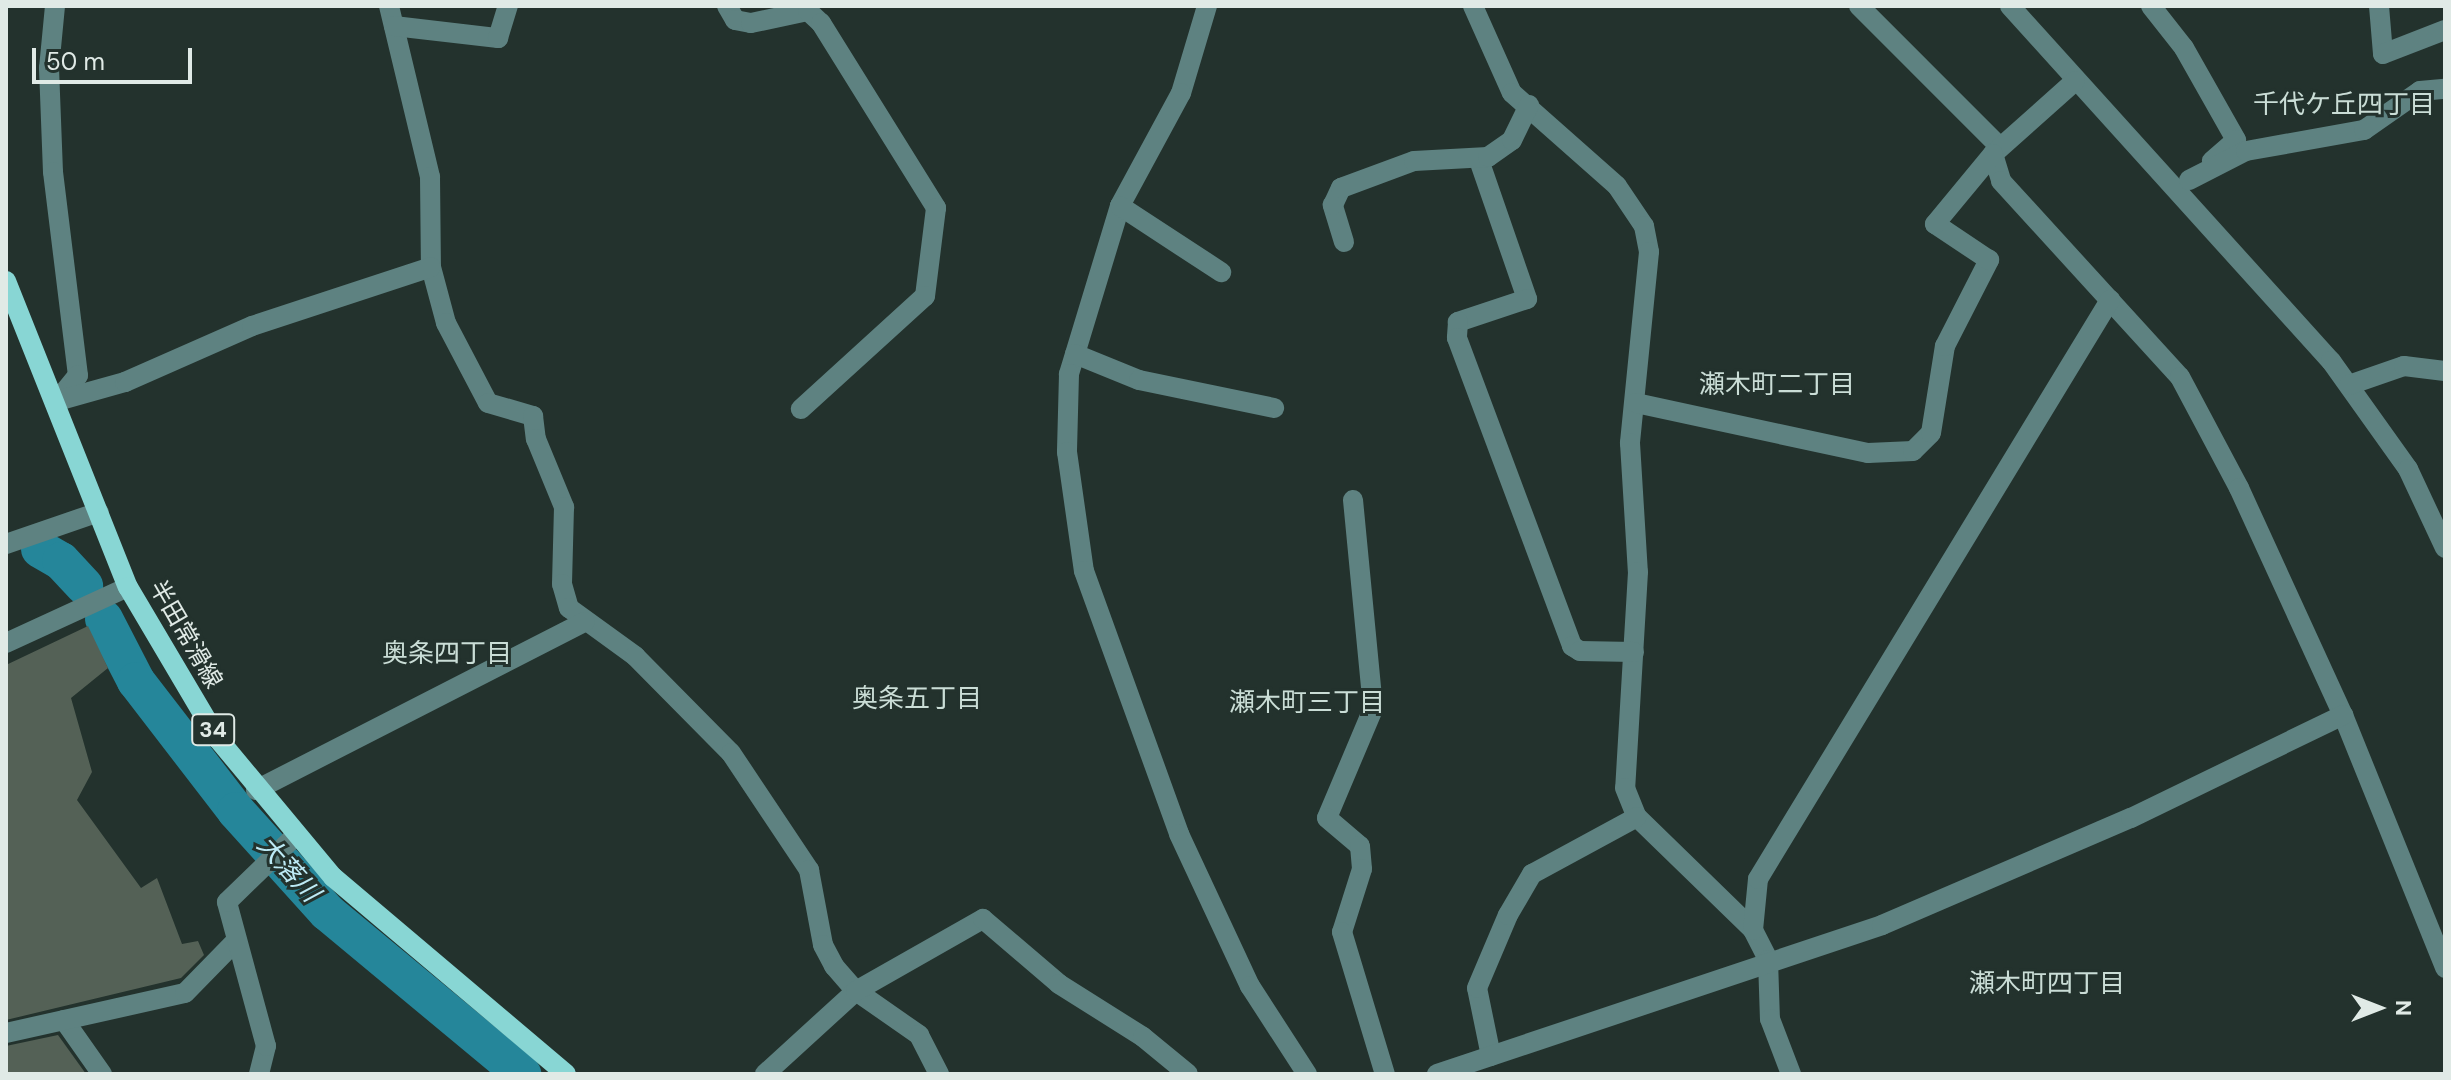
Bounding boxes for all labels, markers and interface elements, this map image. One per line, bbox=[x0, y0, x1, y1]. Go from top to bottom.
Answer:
scale bar bbox=[36, 32, 196, 82]
text: 50 m bbox=[46, 46, 105, 77]
district label: 千代ケ丘四丁目 bbox=[2253, 89, 2435, 121]
district label: 瀬木町二丁目 bbox=[1699, 369, 1855, 401]
street label: 半田常滑線 bbox=[144, 575, 228, 693]
district label: 奥条四丁目 bbox=[382, 638, 512, 670]
district label: 奥条五丁目 bbox=[852, 683, 982, 715]
district label: 瀬木町三丁目 bbox=[1229, 687, 1385, 719]
road number: 34 bbox=[191, 712, 235, 748]
water label: 大落川 bbox=[250, 830, 326, 908]
district label: 瀬木町四丁目 bbox=[1969, 968, 2125, 1000]
north arrow bbox=[2339, 968, 2419, 1048]
text: N bbox=[2389, 1000, 2418, 1016]

